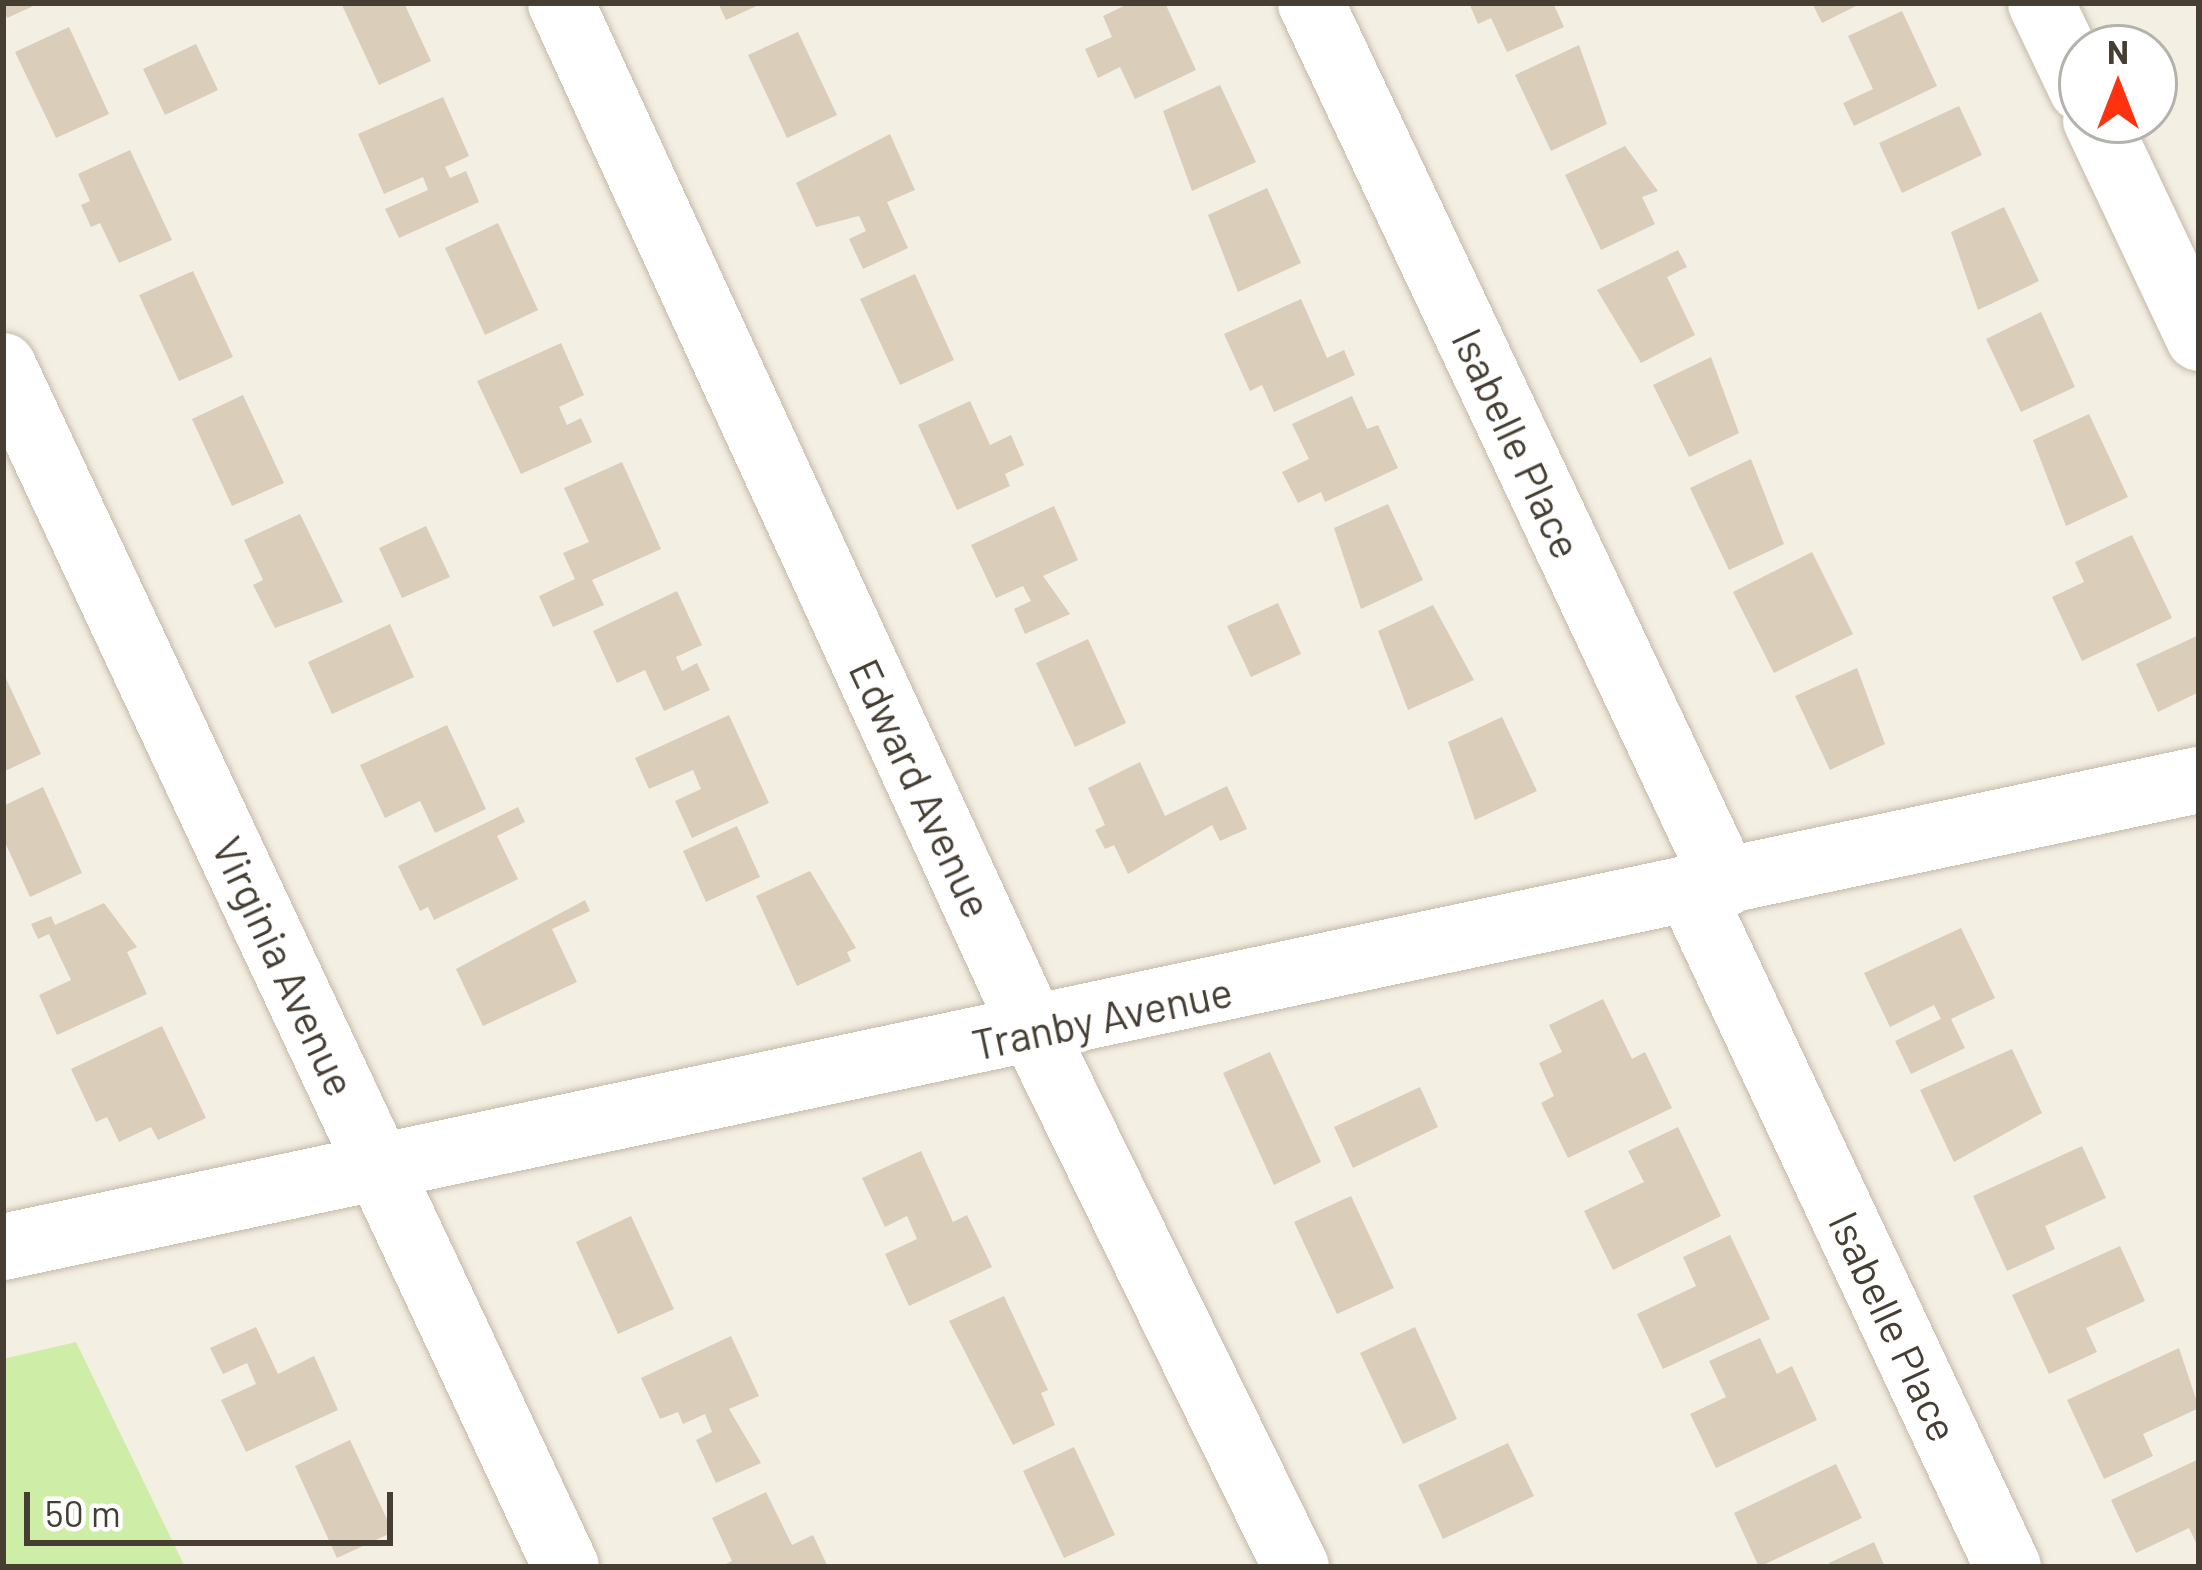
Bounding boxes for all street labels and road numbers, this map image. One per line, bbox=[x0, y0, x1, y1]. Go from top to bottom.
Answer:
street label: Isabelle Place bbox=[1443, 320, 1593, 566]
street label: Edward Avenue bbox=[840, 651, 1004, 925]
street label: Virginia Avenue bbox=[203, 828, 367, 1104]
street label: Tranby Avenue bbox=[967, 965, 1237, 1069]
street label: Isabelle Place bbox=[1820, 1203, 1970, 1449]

